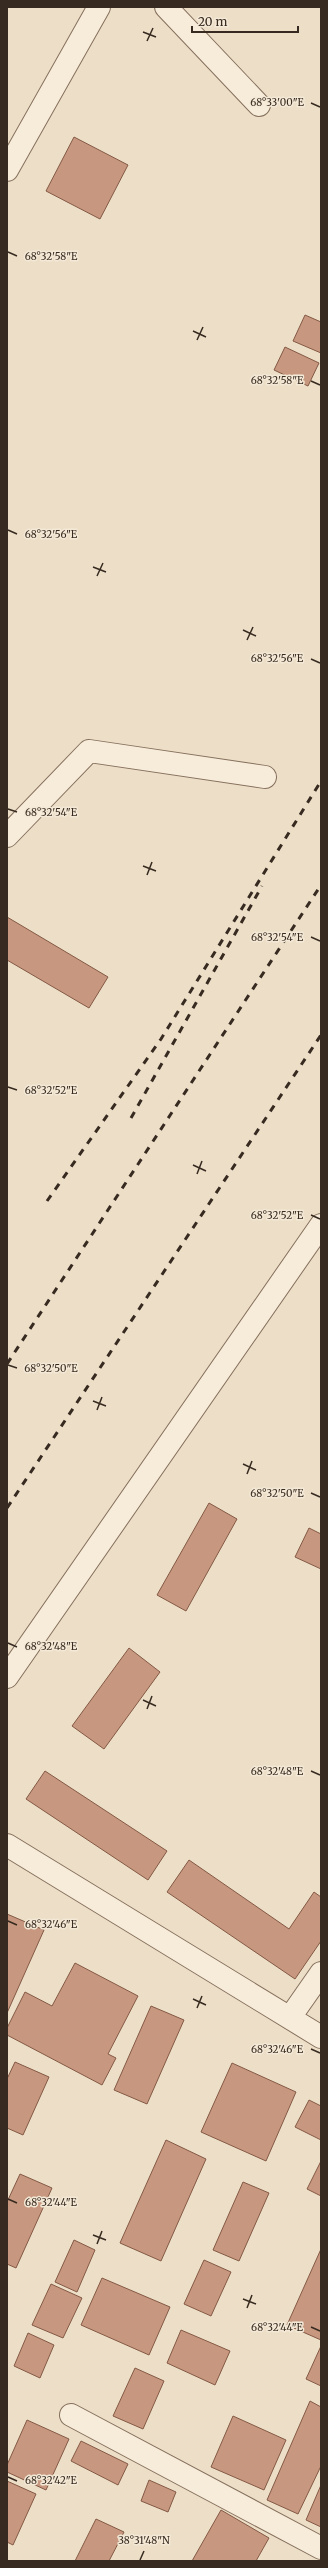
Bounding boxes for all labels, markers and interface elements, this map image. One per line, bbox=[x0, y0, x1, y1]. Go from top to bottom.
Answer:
scale bar bbox=[192, 8, 298, 34]
text: 20 m bbox=[198, 14, 227, 29]
text: 68°33'00"E bbox=[250, 96, 305, 109]
text: 68°32'58"E bbox=[25, 250, 78, 263]
text: 68°32'58"E bbox=[251, 374, 304, 387]
text: 68°32'56"E bbox=[25, 528, 78, 541]
text: 68°32'56"E bbox=[251, 652, 304, 665]
text: 68°32'54"E bbox=[25, 806, 78, 819]
text: 68°32'54"E bbox=[251, 931, 304, 944]
text: 68°32'52"E bbox=[25, 1084, 78, 1097]
text: 68°32'52"E bbox=[251, 1209, 304, 1222]
text: 68°32'50"E bbox=[24, 1362, 78, 1375]
text: 68°32'50"E bbox=[250, 1487, 304, 1500]
text: 68°32'48"E bbox=[25, 1640, 78, 1653]
text: 68°32'48"E bbox=[251, 1765, 304, 1778]
text: 68°32'46"E bbox=[25, 1918, 78, 1931]
text: 68°32'46"E bbox=[251, 2043, 304, 2056]
text: 68°32'44"E bbox=[25, 2196, 78, 2209]
text: 68°32'44"E bbox=[251, 2321, 304, 2334]
text: 68°32'42"E bbox=[25, 2474, 78, 2487]
text: 38°31'48"N bbox=[118, 2534, 170, 2547]

